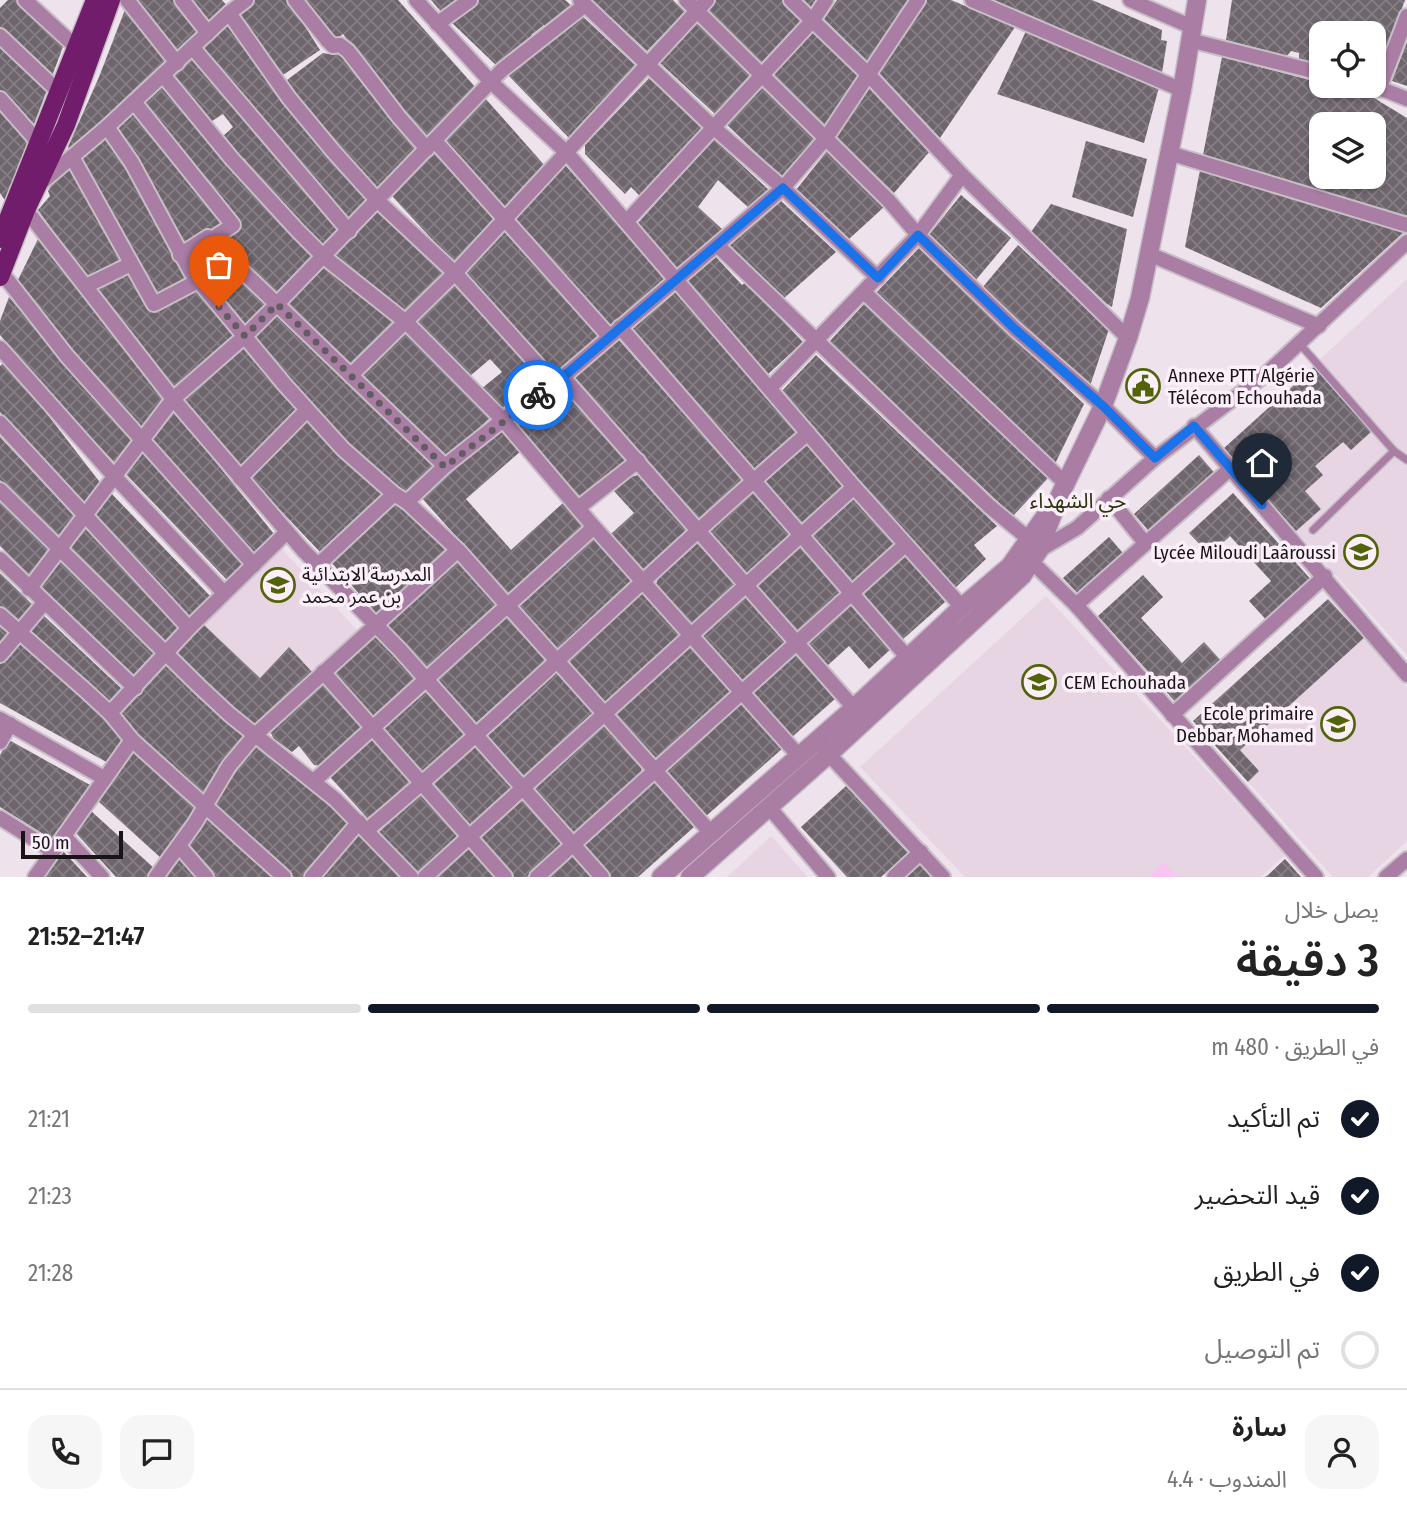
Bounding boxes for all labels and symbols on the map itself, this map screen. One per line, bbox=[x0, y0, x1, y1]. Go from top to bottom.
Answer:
pin bbox=[189, 235, 249, 307]
courier bbox=[503, 360, 573, 430]
place label: Annexe PTT Algérie Télécom Echouhada bbox=[1168, 364, 1322, 409]
public building icon: Annexe PTT Algérie Télécom Echouhada bbox=[1124, 367, 1162, 405]
pin bbox=[1232, 433, 1292, 505]
district label: حي الشهداء bbox=[1030, 488, 1126, 517]
school or university icon: Lycée Miloudi Laâroussi bbox=[1342, 533, 1380, 571]
place label: Lycée Miloudi Laâroussi bbox=[1153, 541, 1336, 564]
place label: المدرسة الابتدائية بن عمر محمد bbox=[302, 563, 431, 608]
school or university icon: المدرسة الابتدائية بن عمر محمد bbox=[259, 566, 297, 604]
school or university icon: CEM Echouhada bbox=[1020, 663, 1058, 701]
place label: CEM Echouhada bbox=[1064, 671, 1186, 694]
place label: Ecole primaire Debbar Mohamed bbox=[1176, 702, 1314, 747]
school or university icon: Ecole primaire Debbar Mohamed bbox=[1319, 705, 1357, 743]
scale bar bbox=[21, 828, 122, 860]

